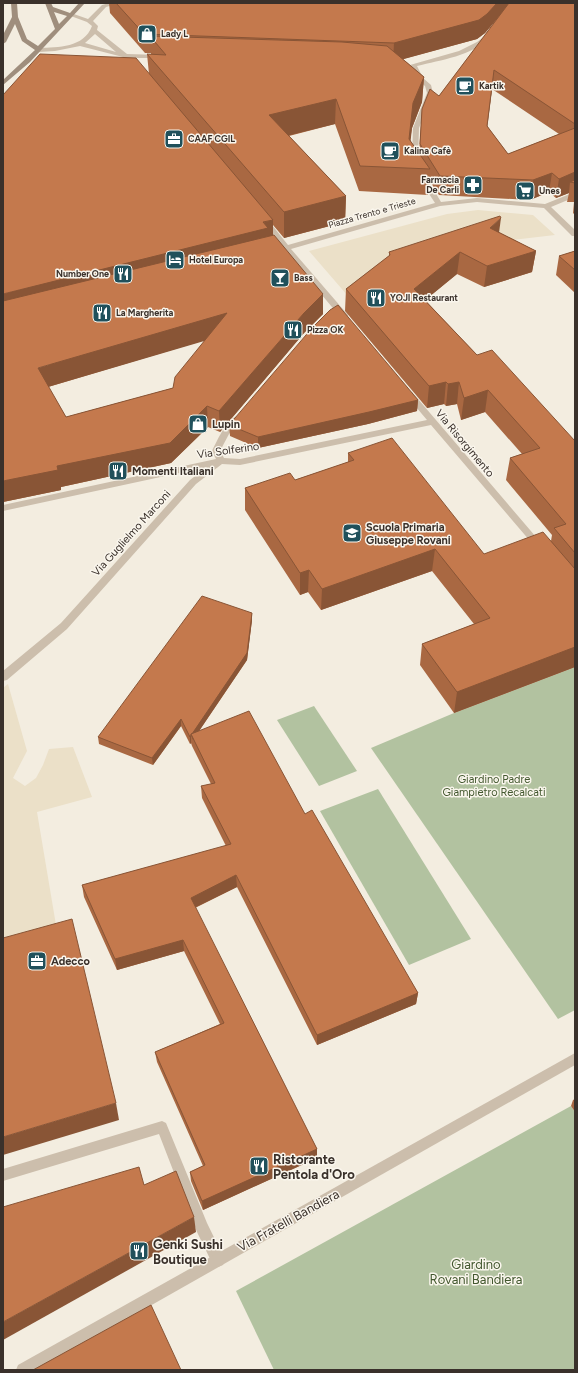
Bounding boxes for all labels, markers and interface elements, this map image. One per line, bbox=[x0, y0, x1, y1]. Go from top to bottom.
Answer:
shop icon: Lady L bbox=[136, 23, 158, 45]
place label: Lady L bbox=[161, 28, 188, 39]
cafe icon: Kartik bbox=[454, 75, 476, 97]
place label: Kartik bbox=[479, 80, 504, 91]
office icon: CAAF CGIL bbox=[163, 128, 185, 150]
place label: CAAF CGIL bbox=[188, 133, 235, 144]
cafe icon: Kalina Cafè bbox=[379, 140, 401, 162]
place label: Kalina Cafè bbox=[404, 145, 451, 156]
place label: Farmacia De Carli bbox=[421, 174, 459, 195]
pharmacy icon: Farmacia De Carli bbox=[462, 174, 484, 196]
supermarket icon: Unes bbox=[514, 180, 536, 202]
place label: Unes bbox=[539, 185, 560, 196]
street label: Piazza Trento e Trieste bbox=[327, 195, 417, 230]
hotel icon: Hotel Europa bbox=[164, 249, 186, 271]
place label: Hotel Europa bbox=[189, 254, 243, 265]
restaurant icon: Number One bbox=[112, 263, 134, 285]
bar icon: Bass bbox=[269, 267, 291, 289]
place label: Number One bbox=[56, 268, 109, 279]
place label: Bass bbox=[294, 272, 313, 283]
restaurant icon: YOJI Restaurant bbox=[365, 287, 387, 309]
place label: YOJI Restaurant bbox=[390, 292, 458, 303]
restaurant icon: La Margherita bbox=[91, 302, 113, 324]
place label: La Margherita bbox=[116, 307, 174, 318]
restaurant icon: Pizza OK bbox=[282, 319, 304, 341]
place label: Pizza OK bbox=[307, 324, 343, 335]
street label: Via Risorgimento bbox=[433, 407, 497, 480]
shop icon: Lupin bbox=[187, 413, 209, 435]
place label: Lupin bbox=[212, 418, 240, 431]
street label: Via Solferino bbox=[196, 440, 260, 461]
restaurant icon: Momenti Italiani bbox=[107, 460, 129, 482]
place label: Momenti Italiani bbox=[132, 465, 214, 478]
street label: Via Guglielmo Marconi bbox=[89, 488, 173, 579]
place label: Scuola Primaria Giuseppe Rovani bbox=[366, 521, 451, 547]
school or university icon: Scuola Primaria Giuseppe Rovani bbox=[341, 522, 363, 544]
park label: Giardino Padre Giampietro Recalcati bbox=[442, 773, 546, 799]
office icon: Adecco bbox=[26, 950, 48, 972]
place label: Adecco bbox=[51, 955, 90, 968]
place label: Ristorante Pentola d'Oro bbox=[273, 1152, 355, 1182]
restaurant icon: Ristorante Pentola d'Oro bbox=[248, 1155, 270, 1177]
street label: Via Fratelli Bandiera bbox=[235, 1186, 342, 1255]
place label: Genki Sushi Boutique bbox=[153, 1237, 223, 1267]
restaurant icon: Genki Sushi Boutique bbox=[128, 1240, 150, 1262]
park label: Giardino Rovani Bandiera bbox=[430, 1257, 522, 1287]

